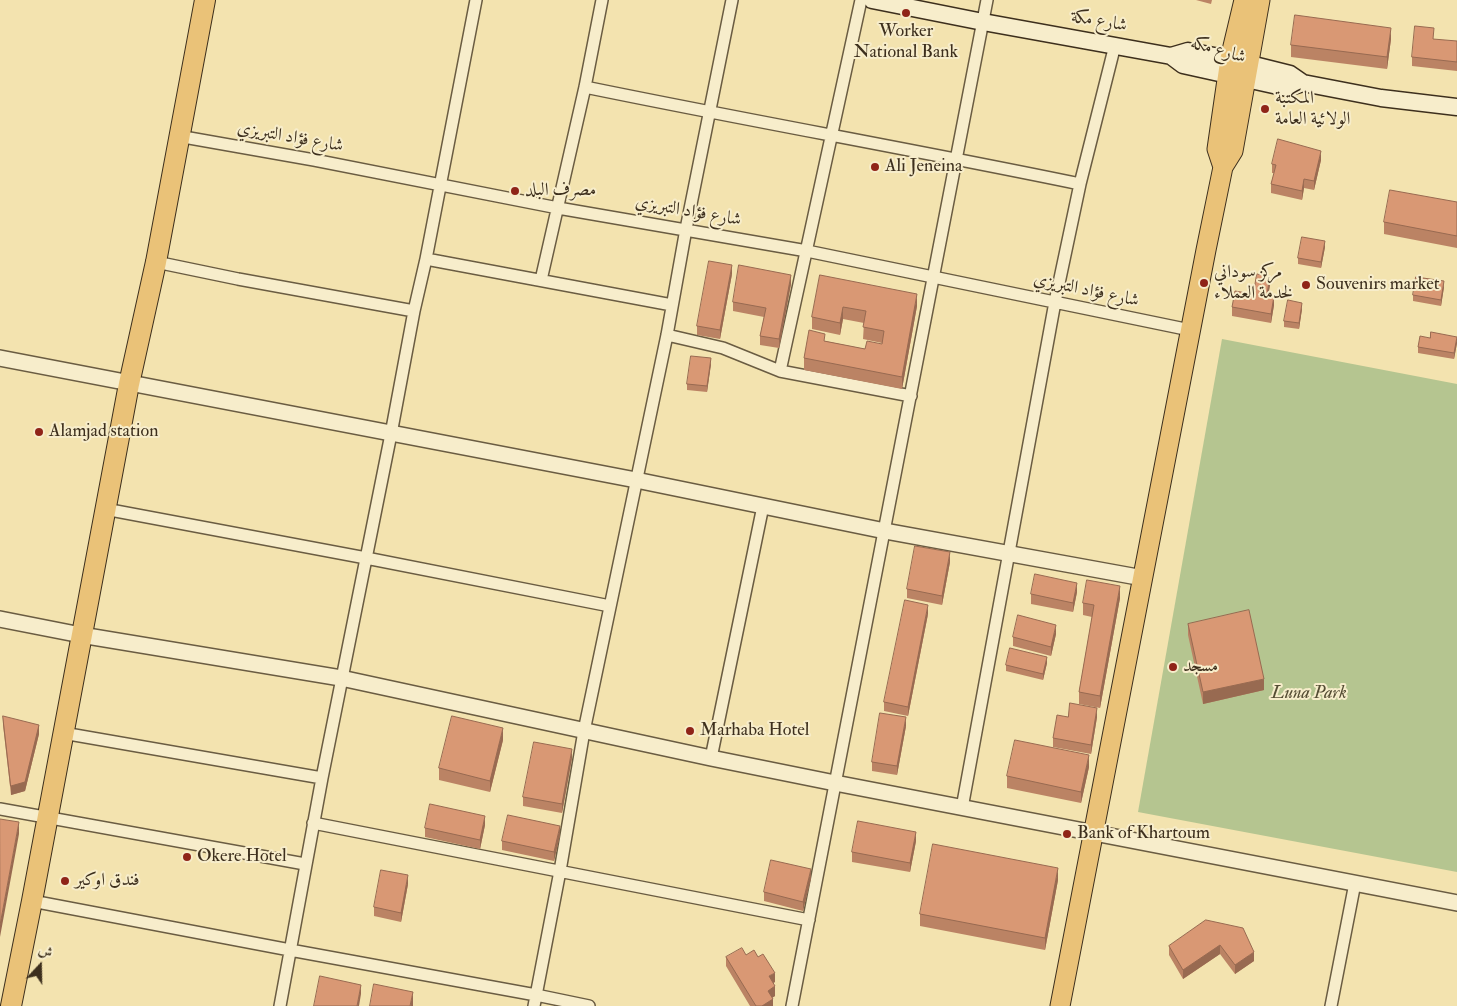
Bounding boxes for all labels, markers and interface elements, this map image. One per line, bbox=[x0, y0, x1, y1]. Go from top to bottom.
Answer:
street label: شارع مكة bbox=[1069, 6, 1129, 38]
marker: Worker National Bank bbox=[900, 7, 912, 19]
place label: Worker National Bank bbox=[854, 21, 958, 64]
street label: شارع مكه bbox=[1188, 33, 1248, 69]
place label: المكتبة الولائية العامة bbox=[1275, 88, 1350, 130]
marker: المكتبة الولائية العامة bbox=[1259, 103, 1271, 115]
street label: شارع فؤاد التبريزي bbox=[235, 118, 345, 158]
place label: Ali Jeneina bbox=[885, 156, 962, 178]
marker: Ali Jeneina bbox=[869, 161, 881, 173]
place label: مصرف البلد bbox=[525, 180, 596, 202]
marker: مصرف البلد bbox=[509, 185, 521, 197]
street label: شارع فؤاد التبريزي bbox=[633, 192, 743, 232]
place label: مركز سوداني لخدمة العملاء bbox=[1214, 262, 1293, 304]
street label: شارع فؤاد التبريزي bbox=[1031, 269, 1141, 313]
place label: Souvenirs market bbox=[1316, 274, 1440, 296]
marker: مركز سوداني لخدمة العملاء bbox=[1198, 277, 1210, 289]
marker: Souvenirs market bbox=[1300, 279, 1312, 291]
place label: Alamjad station bbox=[49, 421, 158, 443]
marker: Alamjad station bbox=[33, 426, 45, 438]
place label: مسجد bbox=[1183, 656, 1218, 678]
marker: مسجد bbox=[1167, 661, 1179, 673]
park label: Luna Park bbox=[1271, 683, 1347, 705]
place label: Marhaba Hotel bbox=[700, 720, 809, 742]
marker: Marhaba Hotel bbox=[684, 725, 696, 737]
place label: Bank of Khartoum bbox=[1077, 823, 1210, 845]
marker: Bank of Khartoum bbox=[1061, 828, 1073, 840]
place label: Okere Hotel bbox=[197, 846, 287, 868]
marker: Okere Hotel bbox=[181, 851, 193, 863]
place label: فندق اوكير bbox=[75, 870, 140, 892]
marker: فندق اوكير bbox=[59, 875, 71, 887]
north arrow bbox=[15, 941, 65, 991]
text: ش bbox=[36, 941, 55, 962]

